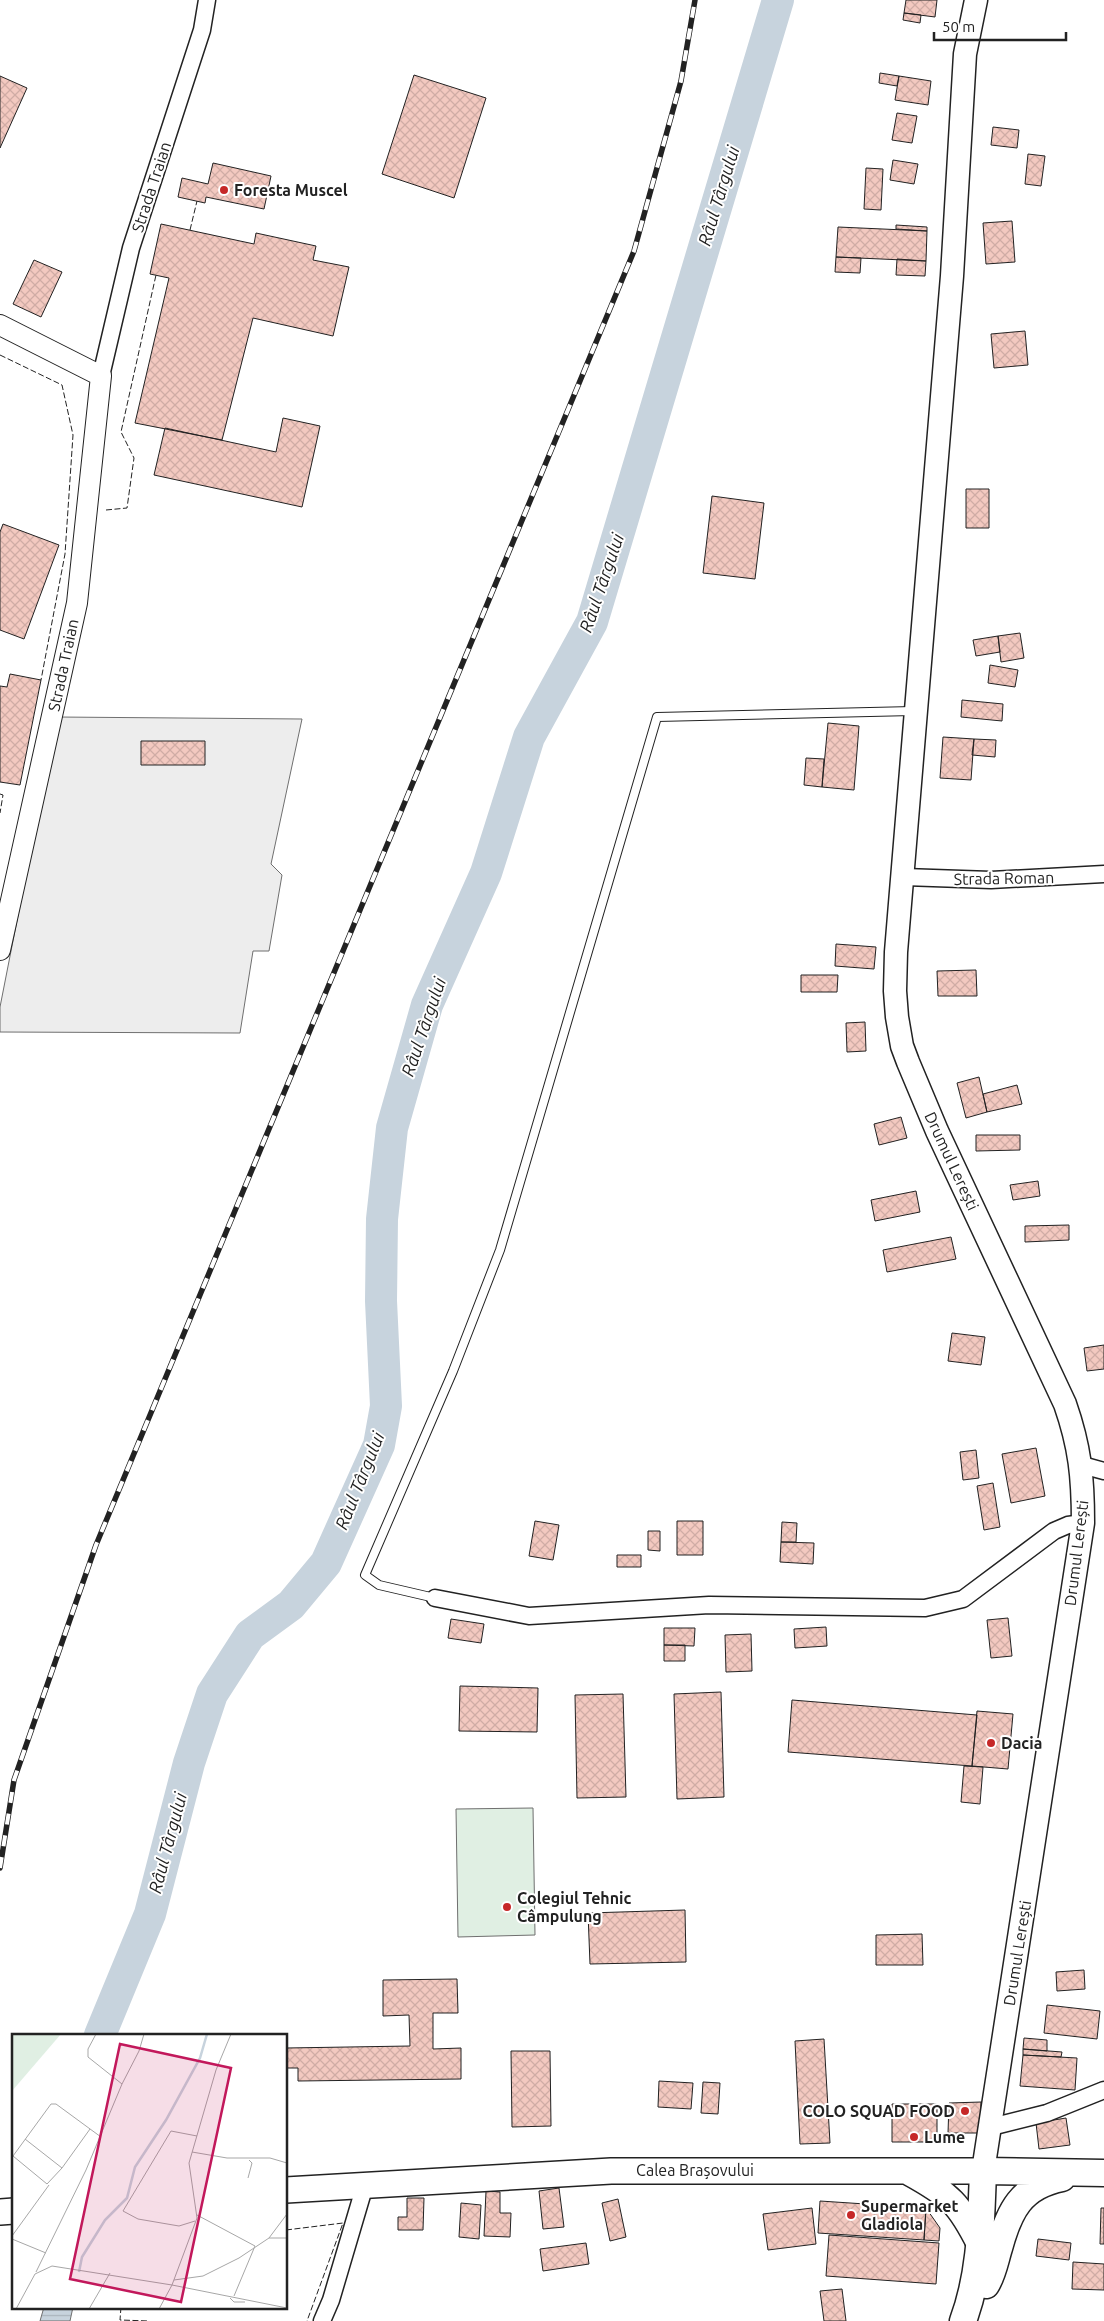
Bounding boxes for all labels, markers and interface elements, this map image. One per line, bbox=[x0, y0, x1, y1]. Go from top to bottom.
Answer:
scale bar bbox=[934, 10, 1066, 42]
text: 50 m bbox=[942, 18, 975, 35]
street label: Strada Traian bbox=[128, 139, 174, 235]
water label: Râul Târgului bbox=[693, 143, 743, 248]
place label: Foresta Muscel bbox=[234, 181, 348, 199]
marker: Foresta Muscel bbox=[218, 184, 230, 196]
water label: Râul Târgului bbox=[575, 530, 627, 635]
street label: Strada Traian bbox=[44, 617, 82, 713]
street label: Strada Roman bbox=[954, 868, 1054, 888]
water label: Râul Târgului bbox=[397, 974, 449, 1079]
street label: Drumul Lerești bbox=[921, 1109, 983, 1213]
water label: Râul Târgului bbox=[330, 1429, 388, 1532]
street label: Drumul Lerești bbox=[1061, 1499, 1091, 1607]
place label: Dacia bbox=[1001, 1734, 1042, 1752]
marker: Dacia bbox=[985, 1737, 997, 1749]
water label: Râul Târgului bbox=[144, 1790, 190, 1895]
place label: Colegiul Tehnic Câmpulung bbox=[517, 1889, 632, 1925]
street label: Drumul Lerești bbox=[1000, 1899, 1034, 2007]
marker: Colegiul Tehnic Câmpulung bbox=[501, 1901, 513, 1913]
inset map bbox=[12, 2034, 288, 2308]
place label: COLO SQUAD FOOD bbox=[803, 2102, 955, 2120]
marker: COLO SQUAD FOOD bbox=[959, 2105, 971, 2117]
place label: Lume bbox=[924, 2128, 965, 2146]
marker: Lume bbox=[908, 2131, 920, 2143]
street label: Calea Brașovului bbox=[636, 2161, 754, 2179]
place label: Supermarket Gladiola bbox=[861, 2197, 959, 2233]
marker: Supermarket Gladiola bbox=[845, 2209, 857, 2221]

